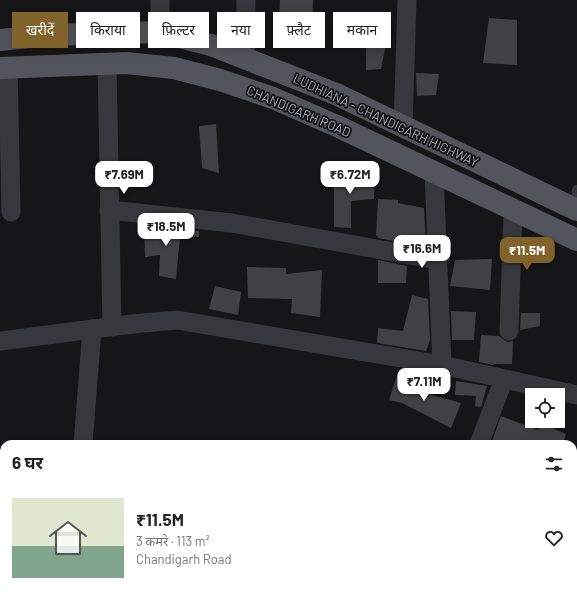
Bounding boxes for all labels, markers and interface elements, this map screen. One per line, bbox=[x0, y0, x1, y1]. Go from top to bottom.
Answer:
chip: खरीदें bbox=[12, 12, 68, 48]
chip: किराया bbox=[76, 12, 140, 48]
chip: फ़िल्टर bbox=[148, 12, 209, 48]
chip: नया bbox=[217, 12, 265, 48]
chip: फ़्लैट bbox=[273, 12, 325, 48]
chip: मकान bbox=[333, 12, 391, 48]
street label: LUDHIANA - CHANDIGARH HIGHWAY bbox=[291, 70, 481, 170]
street label: CHANDIGARH ROAD bbox=[245, 82, 353, 140]
pin: ₹7.69M bbox=[91, 161, 157, 195]
pin: ₹6.72M bbox=[317, 161, 383, 195]
text: ₹7.69M bbox=[104, 166, 144, 182]
text: ₹6.72M bbox=[330, 166, 370, 182]
pin: ₹18.5M bbox=[133, 213, 199, 247]
text: ₹18.5M bbox=[147, 218, 185, 234]
pin: ₹16.6M bbox=[389, 235, 455, 269]
pin: ₹11.5M bbox=[494, 237, 560, 271]
text: ₹16.6M bbox=[403, 240, 441, 256]
text: ₹11.5M bbox=[509, 242, 545, 258]
pin: ₹7.11M bbox=[391, 368, 457, 402]
text: ₹7.11M bbox=[406, 373, 442, 389]
map controls bbox=[525, 388, 565, 428]
button: locate bbox=[525, 388, 565, 428]
text: 6 घर bbox=[12, 452, 43, 472]
icon: filters bbox=[543, 453, 565, 475]
text: ₹11.5M bbox=[136, 509, 184, 529]
icon: home bbox=[44, 514, 92, 562]
icon: heart bbox=[543, 527, 565, 549]
text: 3 कमरे · 113 m² bbox=[136, 533, 210, 549]
text: Chandigarh Road bbox=[136, 551, 232, 567]

